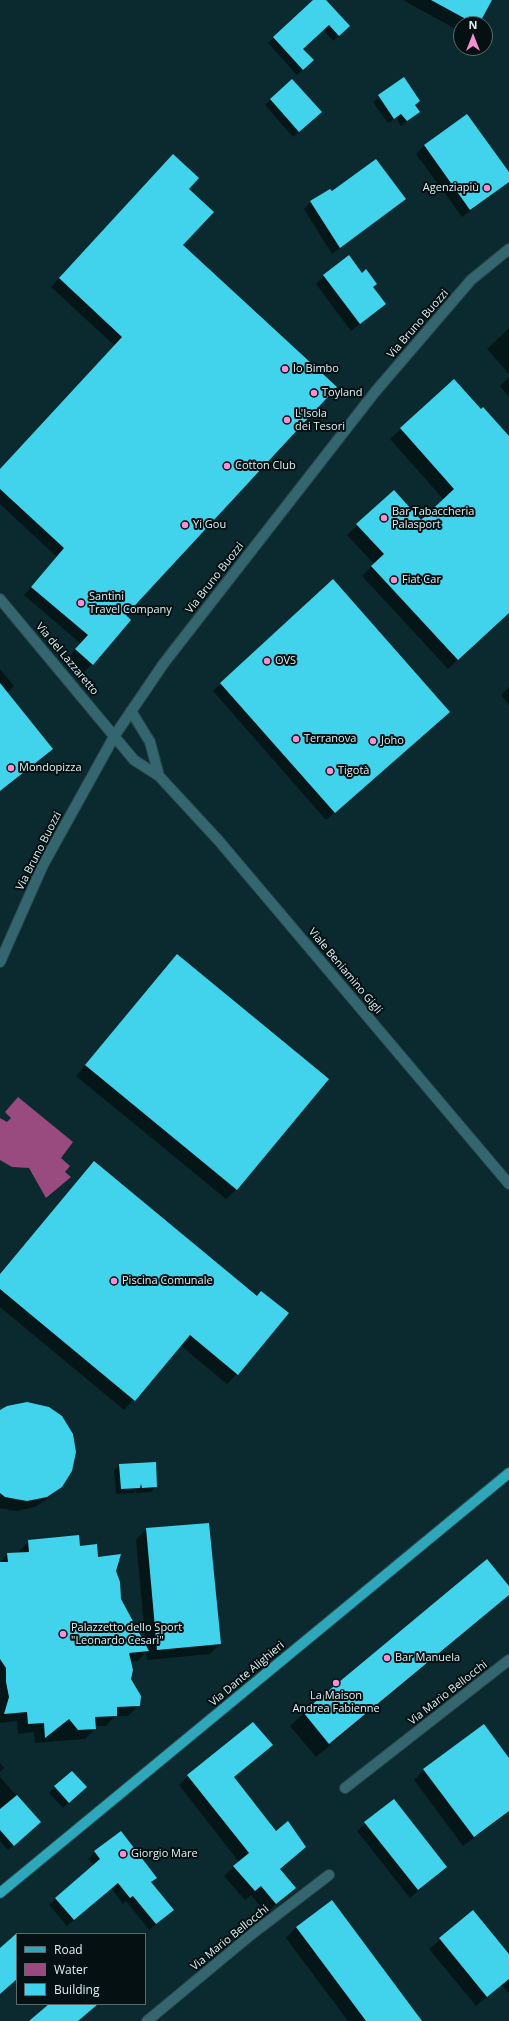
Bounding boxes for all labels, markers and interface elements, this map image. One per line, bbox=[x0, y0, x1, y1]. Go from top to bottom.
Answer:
north arrow bbox=[453, 16, 493, 56]
text: N bbox=[469, 17, 477, 32]
place label: Agenziapiù bbox=[423, 181, 479, 195]
marker: Agenziapiù bbox=[482, 183, 492, 193]
street label: Via Bruno Buozzi bbox=[385, 287, 451, 361]
place label: Io Bimbo bbox=[293, 362, 339, 376]
marker: Io Bimbo bbox=[280, 364, 290, 374]
place label: Toyland bbox=[322, 386, 363, 400]
marker: Toyland bbox=[309, 388, 319, 398]
place label: L'Isola dei Tesori bbox=[295, 407, 345, 433]
marker: L'Isola dei Tesori bbox=[282, 415, 292, 425]
place label: Cotton Club bbox=[235, 459, 296, 473]
marker: Cotton Club bbox=[222, 461, 232, 471]
place label: Bar Tabaccheria Palasport bbox=[392, 505, 474, 531]
marker: Bar Tabaccheria Palasport bbox=[379, 513, 389, 523]
place label: Yi Gou bbox=[193, 518, 226, 532]
marker: Yi Gou bbox=[180, 520, 190, 530]
street label: Via Bruno Buozzi bbox=[183, 540, 247, 616]
place label: Fiat Car bbox=[402, 573, 441, 587]
marker: Fiat Car bbox=[389, 575, 399, 585]
place label: Santini Travel Company bbox=[89, 590, 172, 616]
marker: Santini Travel Company bbox=[76, 598, 86, 608]
street label: Via del Lazzaretto bbox=[33, 620, 101, 698]
place label: OVS bbox=[275, 654, 296, 668]
marker: OVS bbox=[262, 656, 272, 666]
place label: Terranova bbox=[304, 732, 356, 746]
marker: Terranova bbox=[291, 734, 301, 744]
place label: Joho bbox=[381, 734, 404, 748]
marker: Joho bbox=[368, 736, 378, 746]
place label: Mondopizza bbox=[19, 761, 82, 775]
marker: Mondopizza bbox=[6, 763, 16, 773]
place label: Tigotà bbox=[338, 764, 369, 778]
marker: Tigotà bbox=[325, 766, 335, 776]
street label: Via Bruno Buozzi bbox=[13, 809, 65, 893]
street label: Viale Beniamino Gigli bbox=[305, 926, 385, 1016]
place label: Piscina Comunale bbox=[122, 1274, 213, 1288]
marker: Piscina Comunale bbox=[109, 1276, 119, 1286]
place label: Palazzetto dello Sport "Leonardo Cesari" bbox=[71, 1621, 182, 1647]
marker: Palazzetto dello Sport "Leonardo Cesari" bbox=[58, 1629, 68, 1639]
street label: Via Dante Alighieri bbox=[207, 1639, 287, 1709]
place label: Bar Manuela bbox=[395, 1651, 460, 1665]
marker: Bar Manuela bbox=[382, 1653, 392, 1663]
street label: Via Mario Bellocchi bbox=[406, 1658, 490, 1728]
marker: La Maison Andrea Fabienne bbox=[331, 1678, 341, 1688]
place label: La Maison Andrea Fabienne bbox=[292, 1689, 380, 1715]
place label: Giorgio Mare bbox=[131, 1847, 198, 1861]
marker: Giorgio Mare bbox=[118, 1849, 128, 1859]
street label: Via Mario Bellocchi bbox=[188, 1902, 272, 1974]
legend bbox=[16, 1933, 146, 2005]
text: Road bbox=[54, 1941, 83, 1958]
text: Water bbox=[54, 1961, 88, 1978]
text: Building bbox=[54, 1981, 99, 1998]

